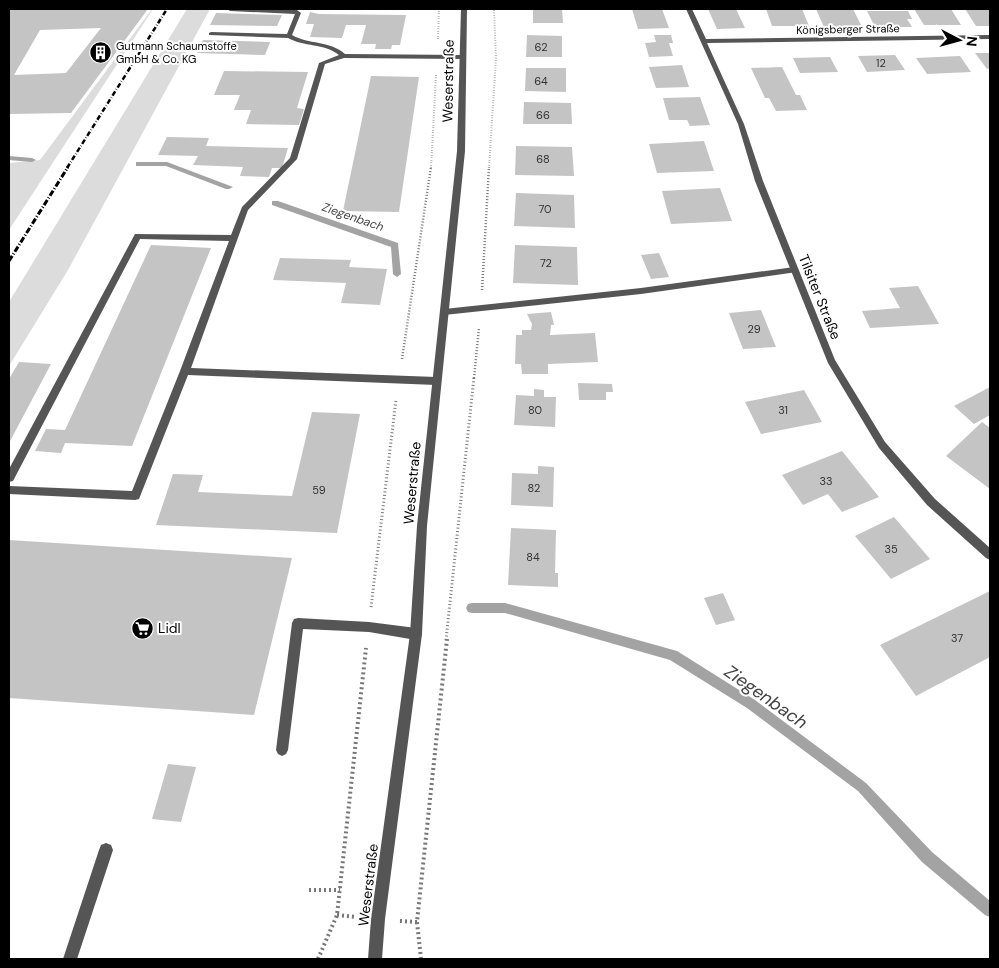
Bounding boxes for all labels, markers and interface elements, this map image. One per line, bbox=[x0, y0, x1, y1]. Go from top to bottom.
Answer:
north arrow bbox=[934, 15, 984, 65]
street label: Königsberger Straße bbox=[796, 21, 900, 37]
text: N bbox=[962, 35, 981, 47]
place label: Gutmann Schaumstoffe GmbH & Co. KG bbox=[116, 39, 237, 66]
street label: Weserstraße bbox=[438, 39, 458, 123]
building icon: Gutmann Schaumstoffe GmbH & Co. KG bbox=[88, 40, 112, 64]
house number: 62 bbox=[535, 40, 547, 54]
house number: 12 bbox=[876, 56, 886, 70]
house number: 64 bbox=[534, 74, 548, 88]
house number: 66 bbox=[536, 108, 550, 122]
house number: 68 bbox=[536, 152, 550, 166]
water label: Ziegenbach bbox=[320, 199, 386, 235]
house number: 70 bbox=[538, 202, 552, 216]
street label: Tilsiter Straße bbox=[795, 252, 845, 342]
house number: 72 bbox=[540, 256, 552, 270]
house number: 29 bbox=[747, 322, 761, 336]
house number: 80 bbox=[528, 403, 542, 417]
house number: 31 bbox=[778, 403, 788, 417]
street label: Weserstraße bbox=[399, 441, 425, 525]
house number: 33 bbox=[819, 474, 833, 488]
house number: 82 bbox=[528, 481, 540, 495]
house number: 59 bbox=[312, 483, 326, 497]
house number: 35 bbox=[884, 542, 898, 556]
house number: 84 bbox=[526, 550, 540, 564]
supermarket icon: Lidl bbox=[130, 616, 154, 640]
place label: Lidl bbox=[158, 619, 181, 637]
house number: 37 bbox=[951, 631, 963, 645]
water label: Ziegenbach bbox=[720, 660, 812, 734]
street label: Weserstraße bbox=[354, 843, 382, 927]

